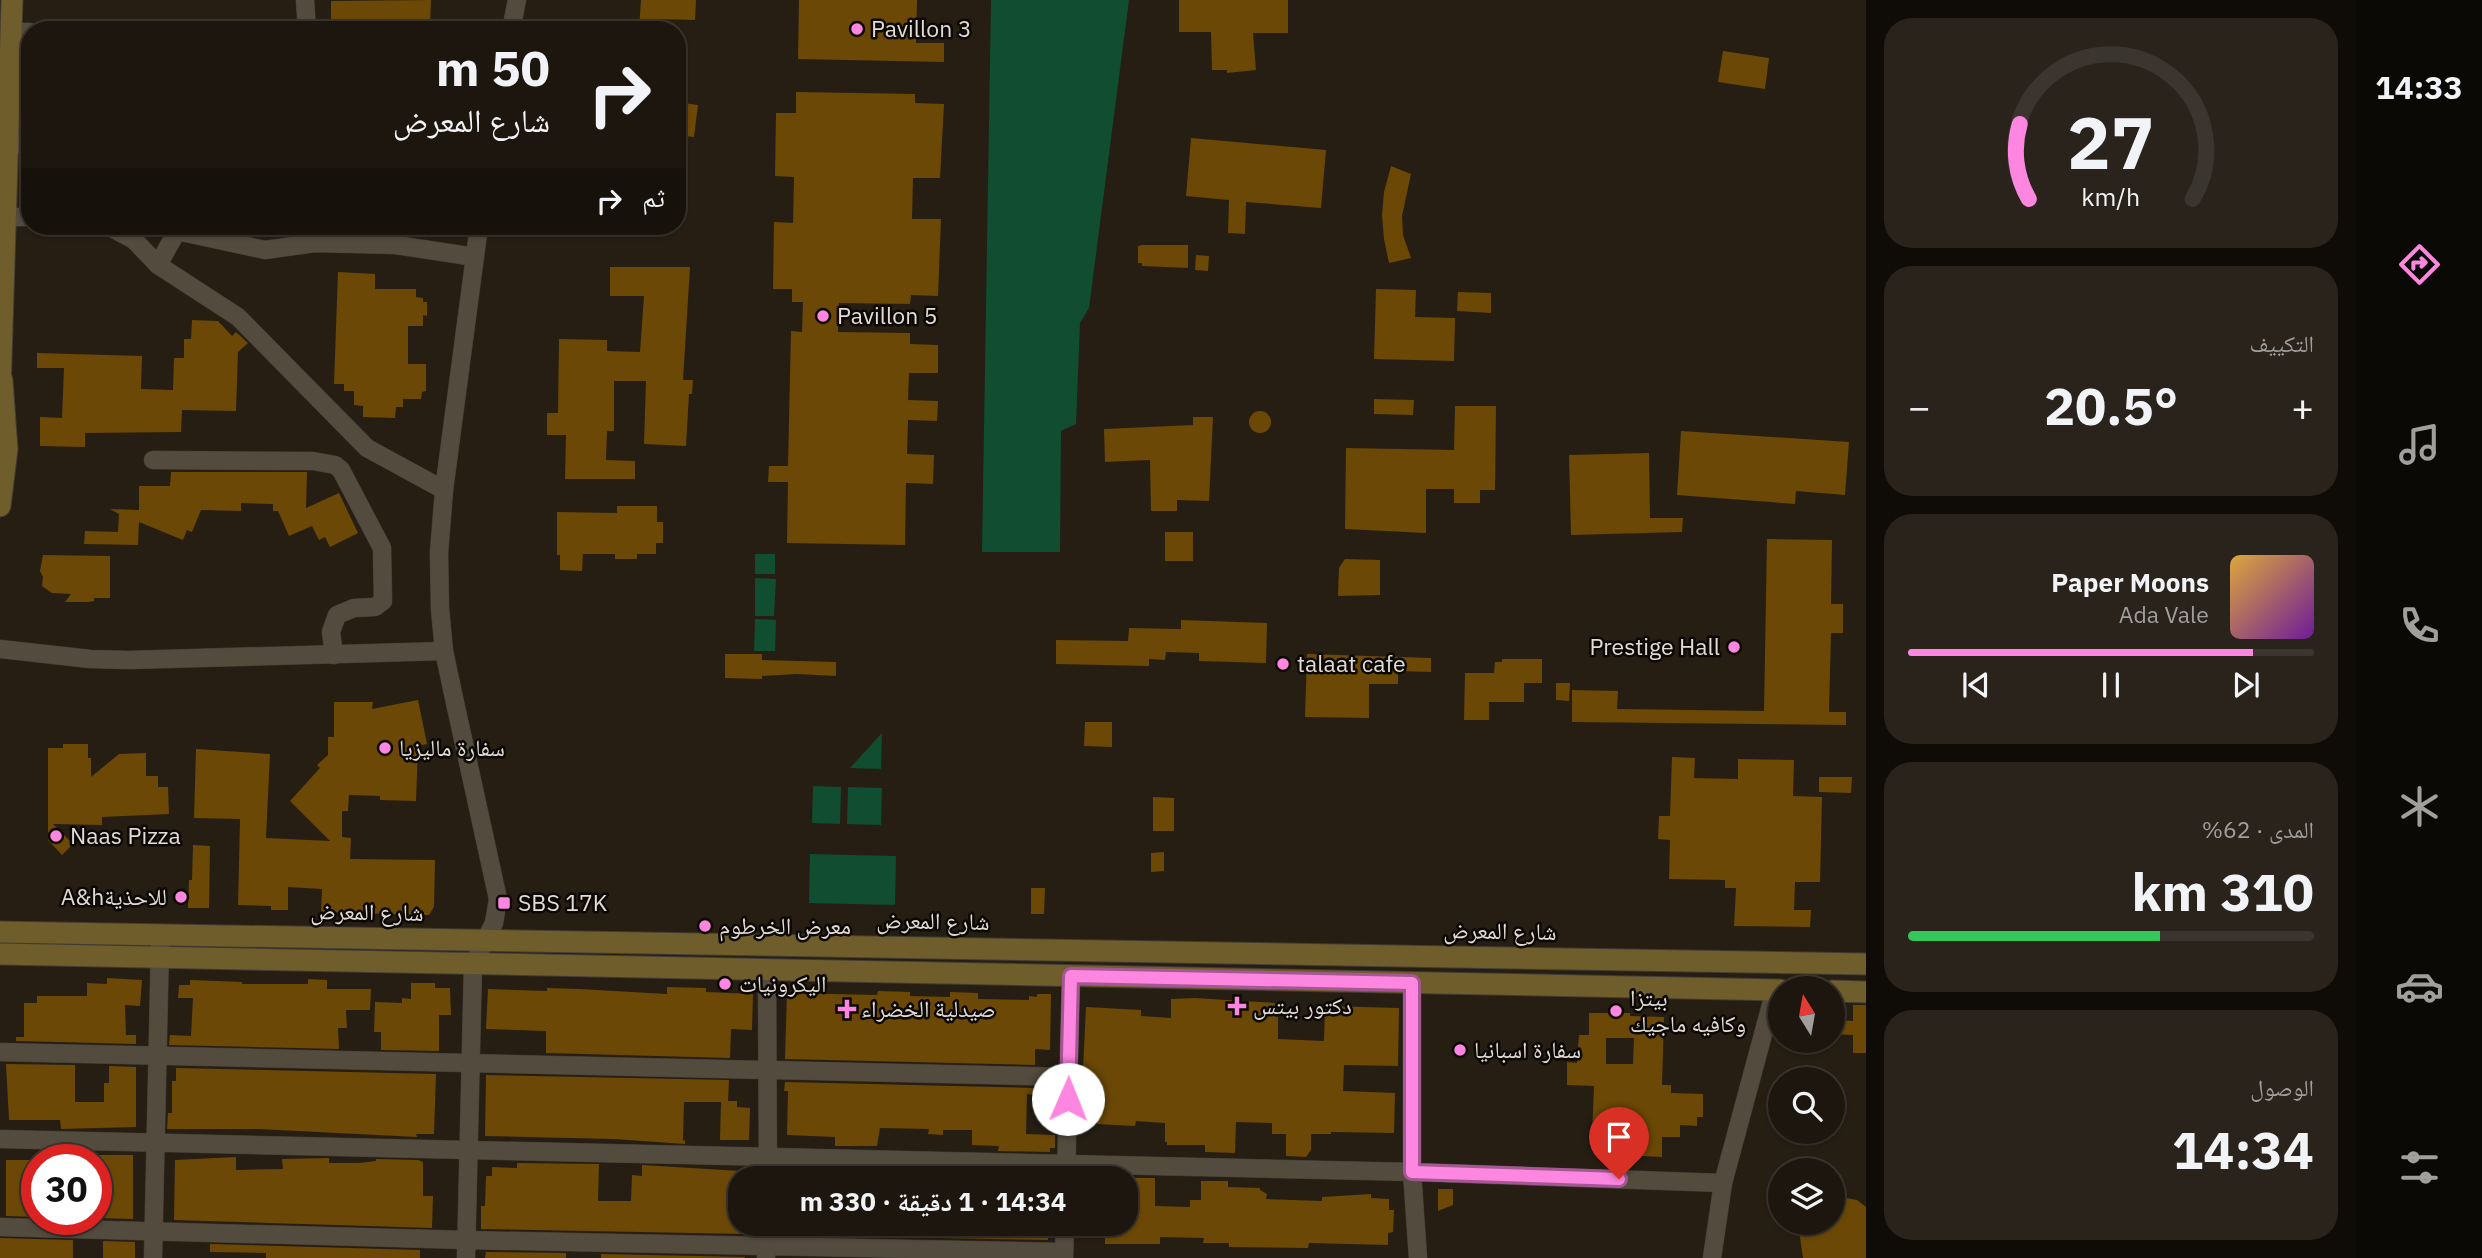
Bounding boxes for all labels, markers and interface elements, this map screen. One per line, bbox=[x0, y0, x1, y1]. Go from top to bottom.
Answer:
place label: Pavillon 3 bbox=[871, 13, 971, 43]
marker: Pavillon 3 bbox=[849, 21, 865, 37]
text: 50 m bbox=[436, 36, 550, 99]
icon: right bbox=[574, 49, 665, 140]
text: 14:33 bbox=[2375, 66, 2463, 108]
text: 27 bbox=[2067, 94, 2155, 189]
text: شارع المعرض bbox=[393, 99, 550, 141]
text: ثم bbox=[642, 180, 665, 214]
text: km/h bbox=[2082, 180, 2140, 213]
icon: right bbox=[590, 182, 628, 220]
icon: directions bbox=[2395, 240, 2444, 289]
place label: Pavillon 5 bbox=[837, 300, 937, 330]
marker: Pavillon 5 bbox=[815, 308, 831, 324]
text: التكييف bbox=[2249, 328, 2314, 358]
text: 20.5° bbox=[2044, 372, 2178, 439]
text: − bbox=[1908, 382, 1931, 431]
text: + bbox=[2291, 382, 2314, 431]
icon: music bbox=[2395, 420, 2444, 469]
text: Paper Moons bbox=[2051, 565, 2209, 599]
text: Ada Vale bbox=[2119, 599, 2209, 629]
icon: phone bbox=[2395, 601, 2444, 650]
place label: Prestige Hall bbox=[1589, 631, 1720, 661]
marker: Prestige Hall bbox=[1726, 639, 1742, 655]
place label: talaat cafe bbox=[1297, 648, 1406, 678]
marker: talaat cafe bbox=[1275, 656, 1291, 672]
icon: previous bbox=[1957, 666, 1995, 704]
icon: pause bbox=[2092, 666, 2130, 704]
icon: next bbox=[2227, 666, 2265, 704]
place label: سفارة ماليزيا bbox=[399, 732, 505, 762]
marker: سفارة ماليزيا bbox=[377, 740, 393, 756]
icon: climate bbox=[2395, 782, 2444, 831]
text: المدى · 62% bbox=[2202, 814, 2314, 844]
place label: Naas Pizza bbox=[70, 820, 181, 850]
marker: Naas Pizza bbox=[48, 828, 64, 844]
text: 310 km bbox=[2132, 858, 2314, 925]
place label: A&hللاحذية bbox=[61, 881, 167, 911]
place label: SBS 17K bbox=[518, 887, 608, 917]
marker: A&hللاحذية bbox=[173, 889, 189, 905]
street label: شارع المعرض bbox=[310, 895, 424, 928]
marker: SBS 17K bbox=[496, 895, 512, 911]
street label: شارع المعرض bbox=[876, 904, 990, 937]
place label: معرض الخرطوم bbox=[719, 910, 851, 942]
street label: شارع المعرض bbox=[1443, 914, 1557, 947]
marker: معرض الخرطوم bbox=[697, 918, 713, 934]
icon: car bbox=[2395, 962, 2444, 1011]
place label: اليكرونيات bbox=[739, 968, 826, 998]
marker: اليكرونيات bbox=[717, 976, 733, 992]
north arrow bbox=[1768, 976, 1844, 1054]
map controls bbox=[1768, 976, 1845, 1235]
place label: بيتزا وكافيه ماجيك bbox=[1630, 982, 1746, 1038]
place label: دكتور بيتس bbox=[1253, 990, 1352, 1020]
place label: صيدلية الخضراء bbox=[861, 993, 996, 1023]
marker: دكتور بيتس bbox=[1227, 996, 1247, 1016]
marker: صيدلية الخضراء bbox=[839, 1001, 855, 1017]
marker: بيتزا وكافيه ماجيك bbox=[1608, 1003, 1624, 1019]
place label: سفارة اسبانيا bbox=[1474, 1034, 1581, 1064]
marker: سفارة اسبانيا bbox=[1452, 1042, 1468, 1058]
position arrow bbox=[1031, 1062, 1105, 1136]
button: search bbox=[1768, 1067, 1845, 1144]
text: الوصول bbox=[2250, 1072, 2314, 1102]
pin bbox=[1589, 1107, 1649, 1179]
text: 14:34 bbox=[2172, 1116, 2314, 1183]
icon: arrive bbox=[1600, 1118, 1638, 1156]
icon: filters bbox=[2395, 1143, 2444, 1192]
speed limit sign: 30 bbox=[21, 1144, 112, 1235]
button: layers bbox=[1768, 1158, 1845, 1235]
text: 14:34 · 1 دقيقة · 330 m bbox=[800, 1184, 1066, 1218]

